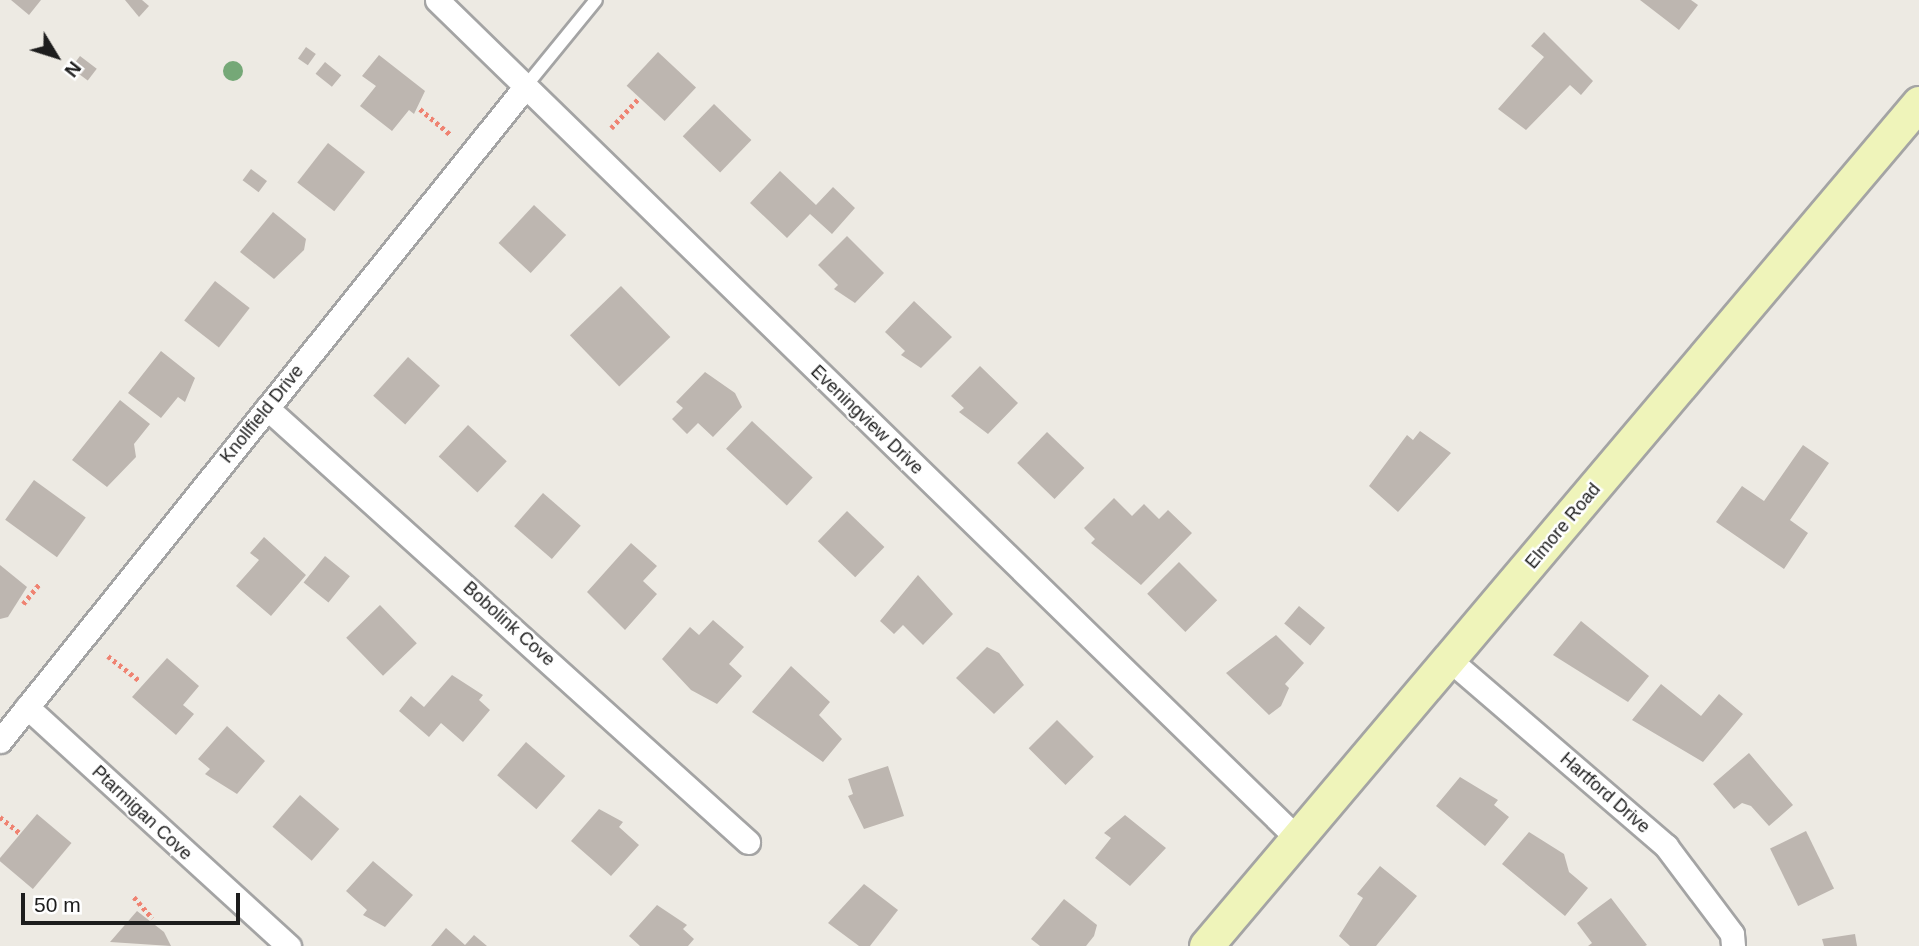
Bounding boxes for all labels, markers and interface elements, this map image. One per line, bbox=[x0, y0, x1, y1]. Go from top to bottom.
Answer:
north arrow bbox=[21, 21, 91, 91]
text: N bbox=[60, 57, 85, 81]
street label: Knollfield Drive bbox=[216, 361, 308, 467]
street label: Eveningview Drive bbox=[806, 361, 928, 479]
street label: Elmore Road bbox=[1521, 479, 1605, 573]
street label: Bobolink Cove bbox=[459, 577, 559, 671]
street label: Hartford Drive bbox=[1556, 748, 1654, 838]
street label: Ptarmigan Cove bbox=[87, 761, 197, 865]
scale bar bbox=[24, 880, 243, 924]
text: 50 m bbox=[34, 893, 81, 916]

